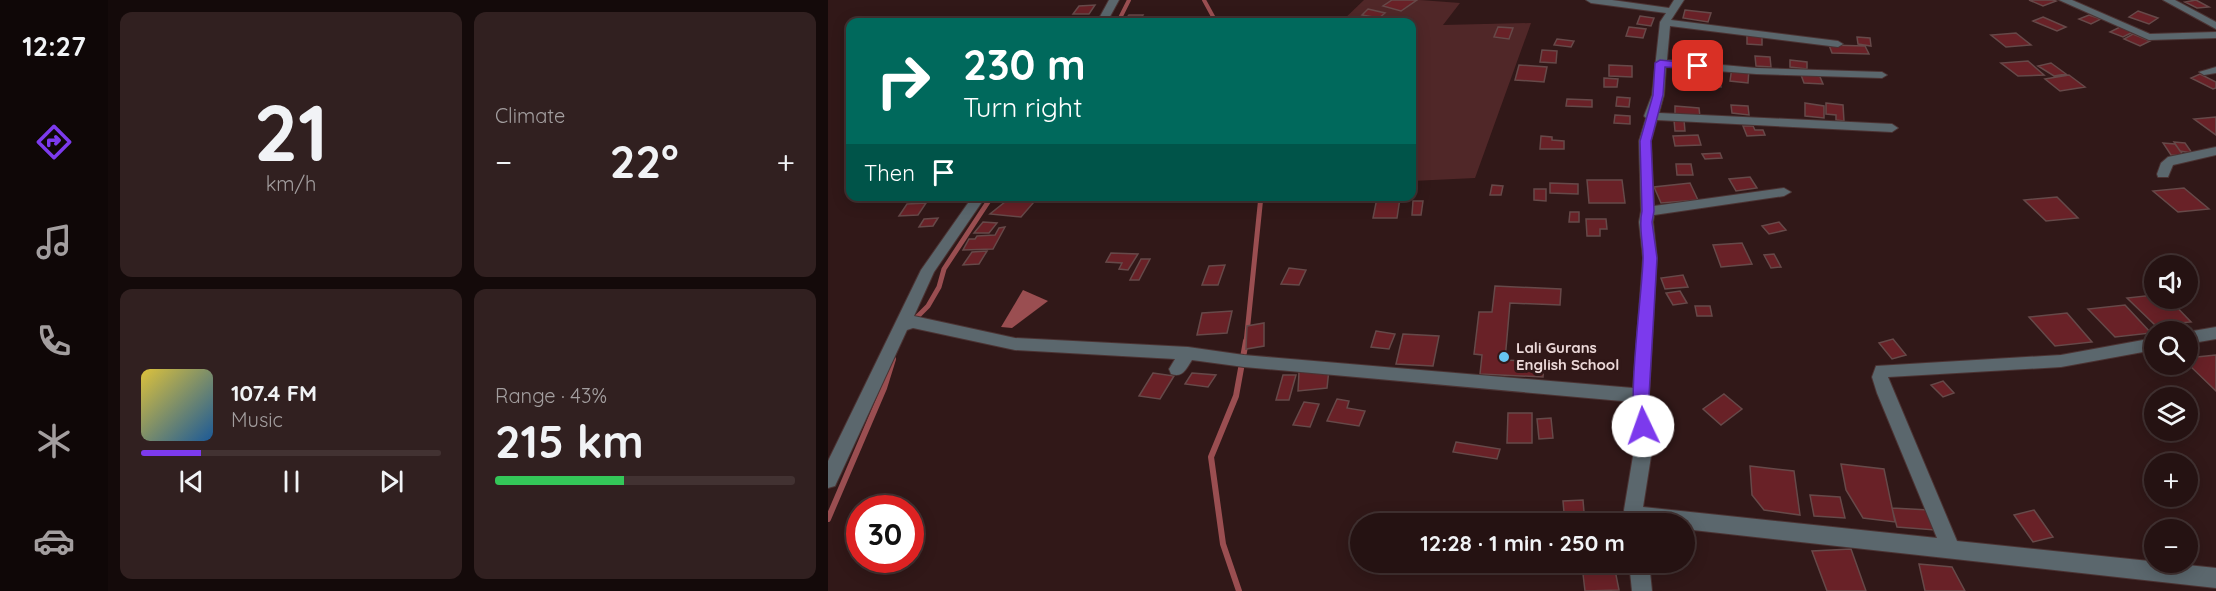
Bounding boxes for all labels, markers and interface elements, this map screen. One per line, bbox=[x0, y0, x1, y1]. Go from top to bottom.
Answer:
text: 12:27 bbox=[22, 29, 86, 63]
text: 230 m bbox=[963, 38, 1086, 91]
pin bbox=[1672, 40, 1723, 91]
icon: right bbox=[864, 42, 942, 120]
icon: arrive bbox=[1681, 49, 1714, 82]
text: 21 bbox=[254, 83, 328, 181]
text: Turn right bbox=[963, 90, 1082, 124]
text: Climate bbox=[495, 103, 565, 128]
icon: directions bbox=[33, 121, 75, 163]
text: 22° bbox=[610, 133, 679, 189]
text: − bbox=[495, 141, 512, 182]
text: + bbox=[776, 141, 795, 182]
icon: arrive bbox=[927, 156, 960, 189]
text: Then bbox=[864, 159, 915, 187]
text: km/h bbox=[266, 171, 316, 196]
icon: music bbox=[33, 221, 75, 263]
map controls bbox=[2144, 255, 2198, 573]
button: sound bbox=[2144, 255, 2198, 309]
icon: phone bbox=[33, 320, 75, 362]
button: search bbox=[2144, 321, 2198, 375]
place label: Lali Gurans English School bbox=[1516, 338, 1619, 374]
marker: Lali Gurans English School bbox=[1497, 350, 1511, 364]
text: 107.4 FM bbox=[231, 379, 317, 407]
text: Range · 43% bbox=[495, 383, 607, 408]
button: layers bbox=[2144, 387, 2198, 441]
position arrow bbox=[1611, 394, 1675, 458]
text: Music bbox=[231, 407, 283, 432]
text: 215 km bbox=[495, 413, 644, 469]
icon: climate bbox=[33, 420, 75, 462]
button: + bbox=[2144, 453, 2198, 507]
icon: previous bbox=[175, 465, 208, 498]
icon: pause bbox=[275, 465, 308, 498]
icon: next bbox=[375, 465, 408, 498]
speed limit sign: 30 bbox=[846, 495, 924, 573]
button: − bbox=[2144, 519, 2198, 573]
icon: car bbox=[33, 520, 75, 562]
text: 12:28 · 1 min · 250 m bbox=[1420, 529, 1625, 557]

